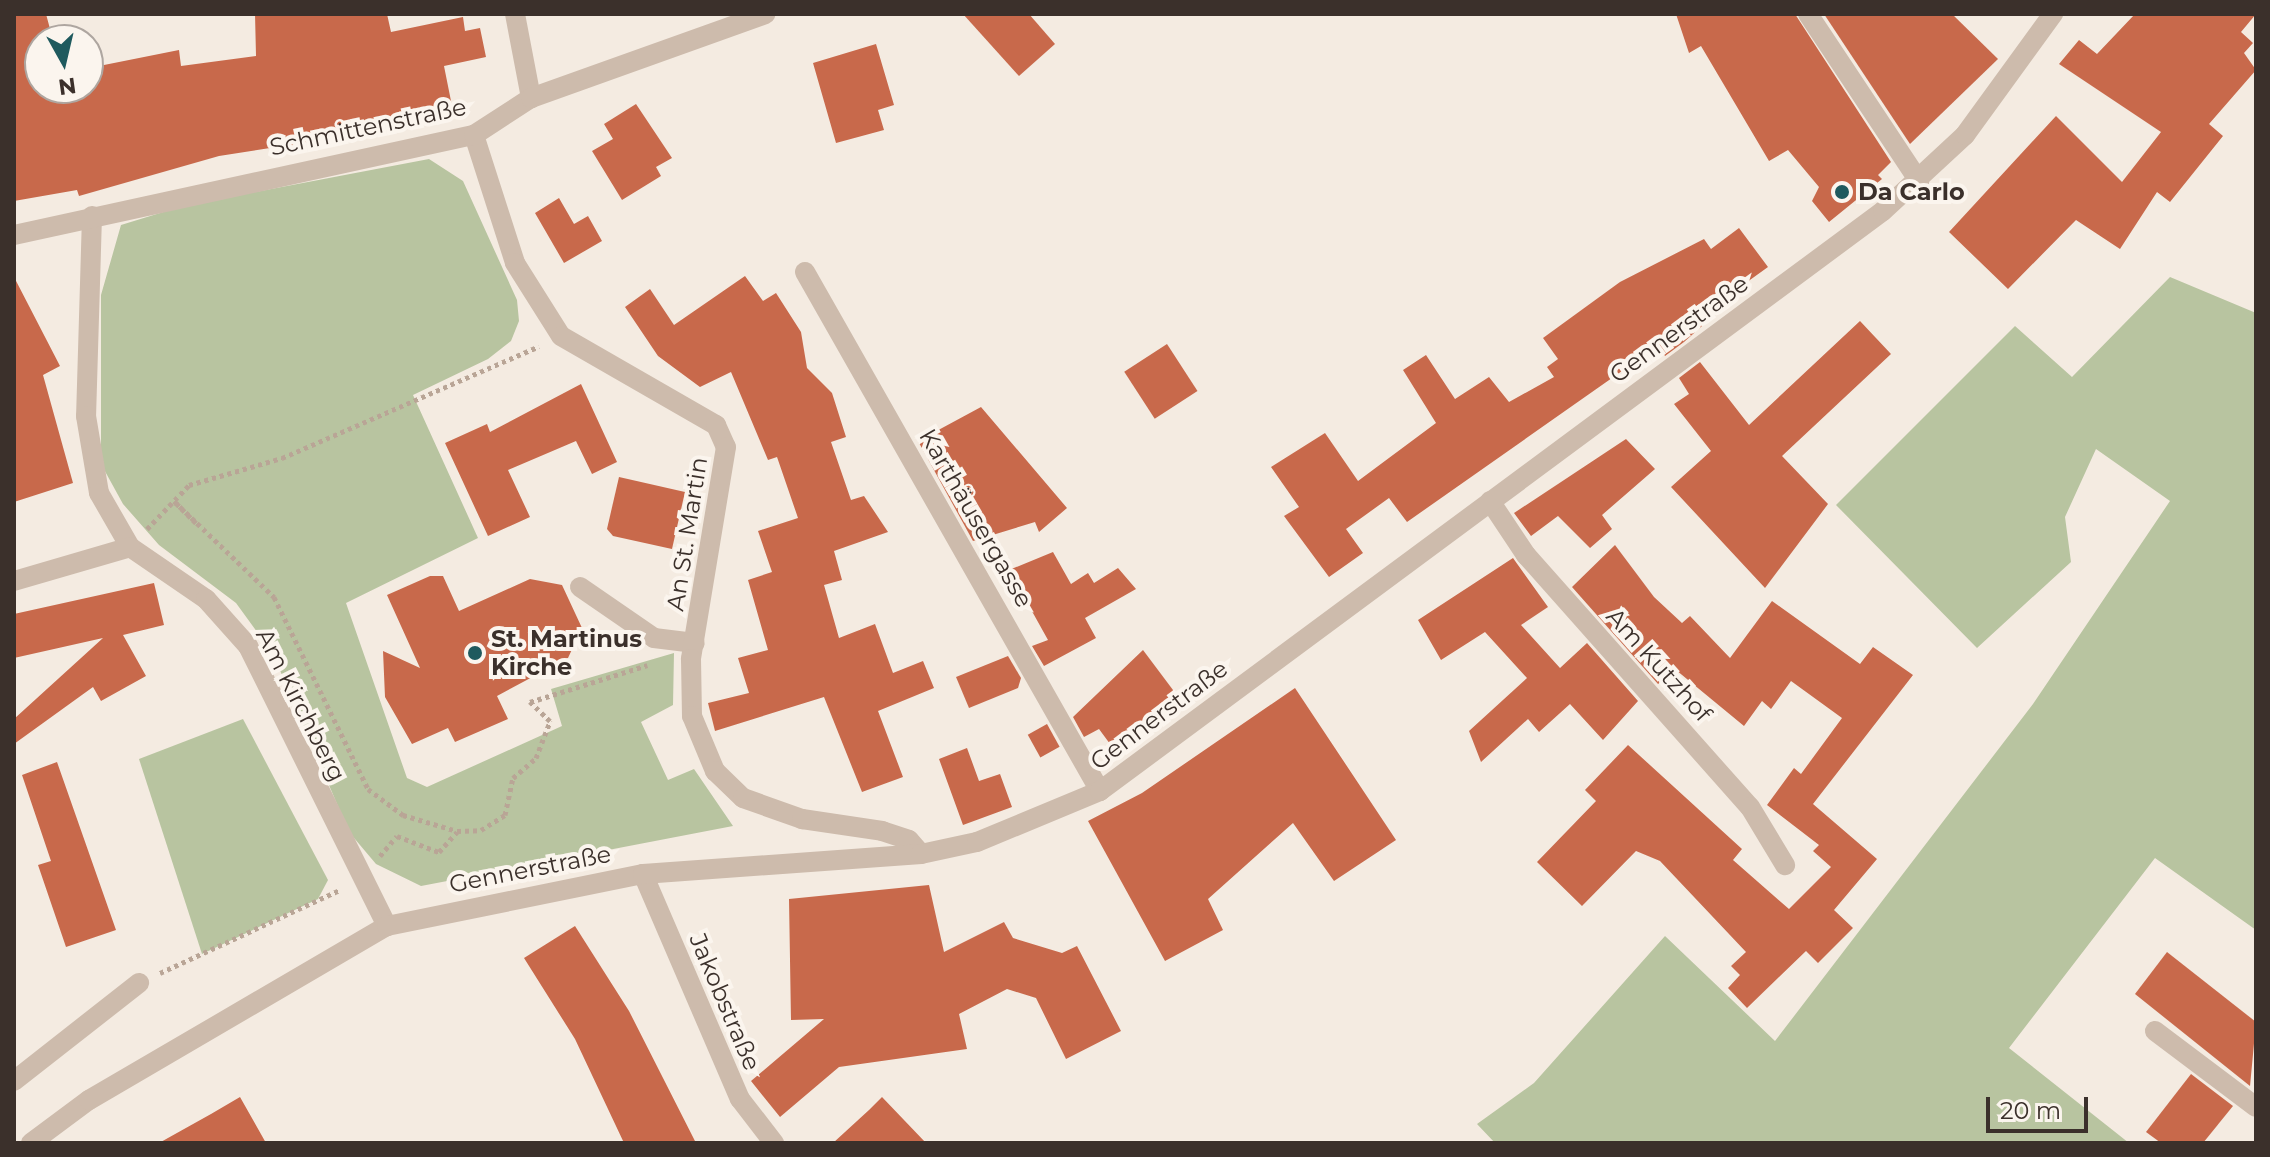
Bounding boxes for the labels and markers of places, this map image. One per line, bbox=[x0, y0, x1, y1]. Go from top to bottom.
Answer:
place label: Da Carlo bbox=[1858, 178, 1965, 206]
marker: Da Carlo bbox=[1833, 183, 1851, 201]
place label: St. Martinus Kirche bbox=[491, 625, 642, 681]
marker: St. Martinus Kirche bbox=[466, 644, 484, 662]

